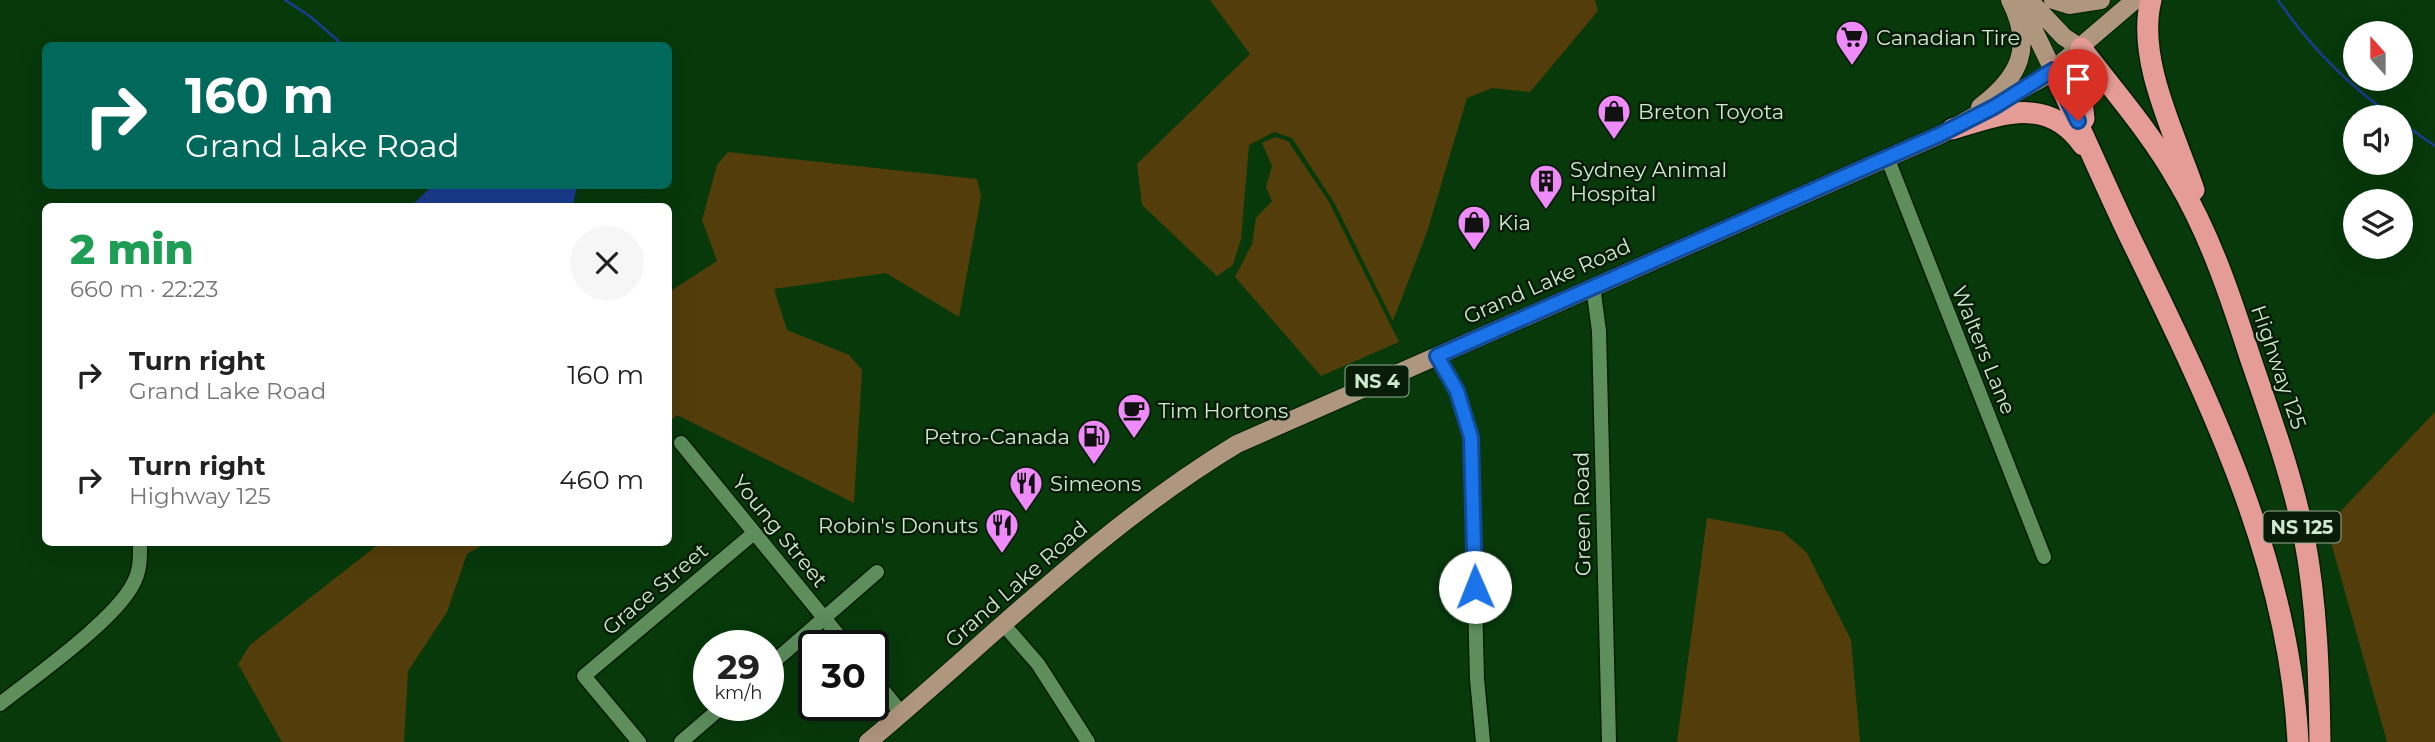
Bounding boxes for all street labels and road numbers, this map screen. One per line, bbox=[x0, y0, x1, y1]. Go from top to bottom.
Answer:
street label: Grand Lake Road bbox=[1460, 233, 1634, 329]
street label: Walters Lane bbox=[1947, 282, 2021, 418]
street label: Highway 125 bbox=[2246, 302, 2312, 432]
road number: NS 4 bbox=[1346, 366, 1408, 396]
street label: Green Road bbox=[1568, 452, 1596, 576]
street label: Young Street bbox=[727, 470, 833, 592]
road number: NS 125 bbox=[2264, 512, 2340, 542]
street label: Grand Lake Road bbox=[940, 515, 1092, 653]
street label: Grace Street bbox=[597, 538, 713, 640]

